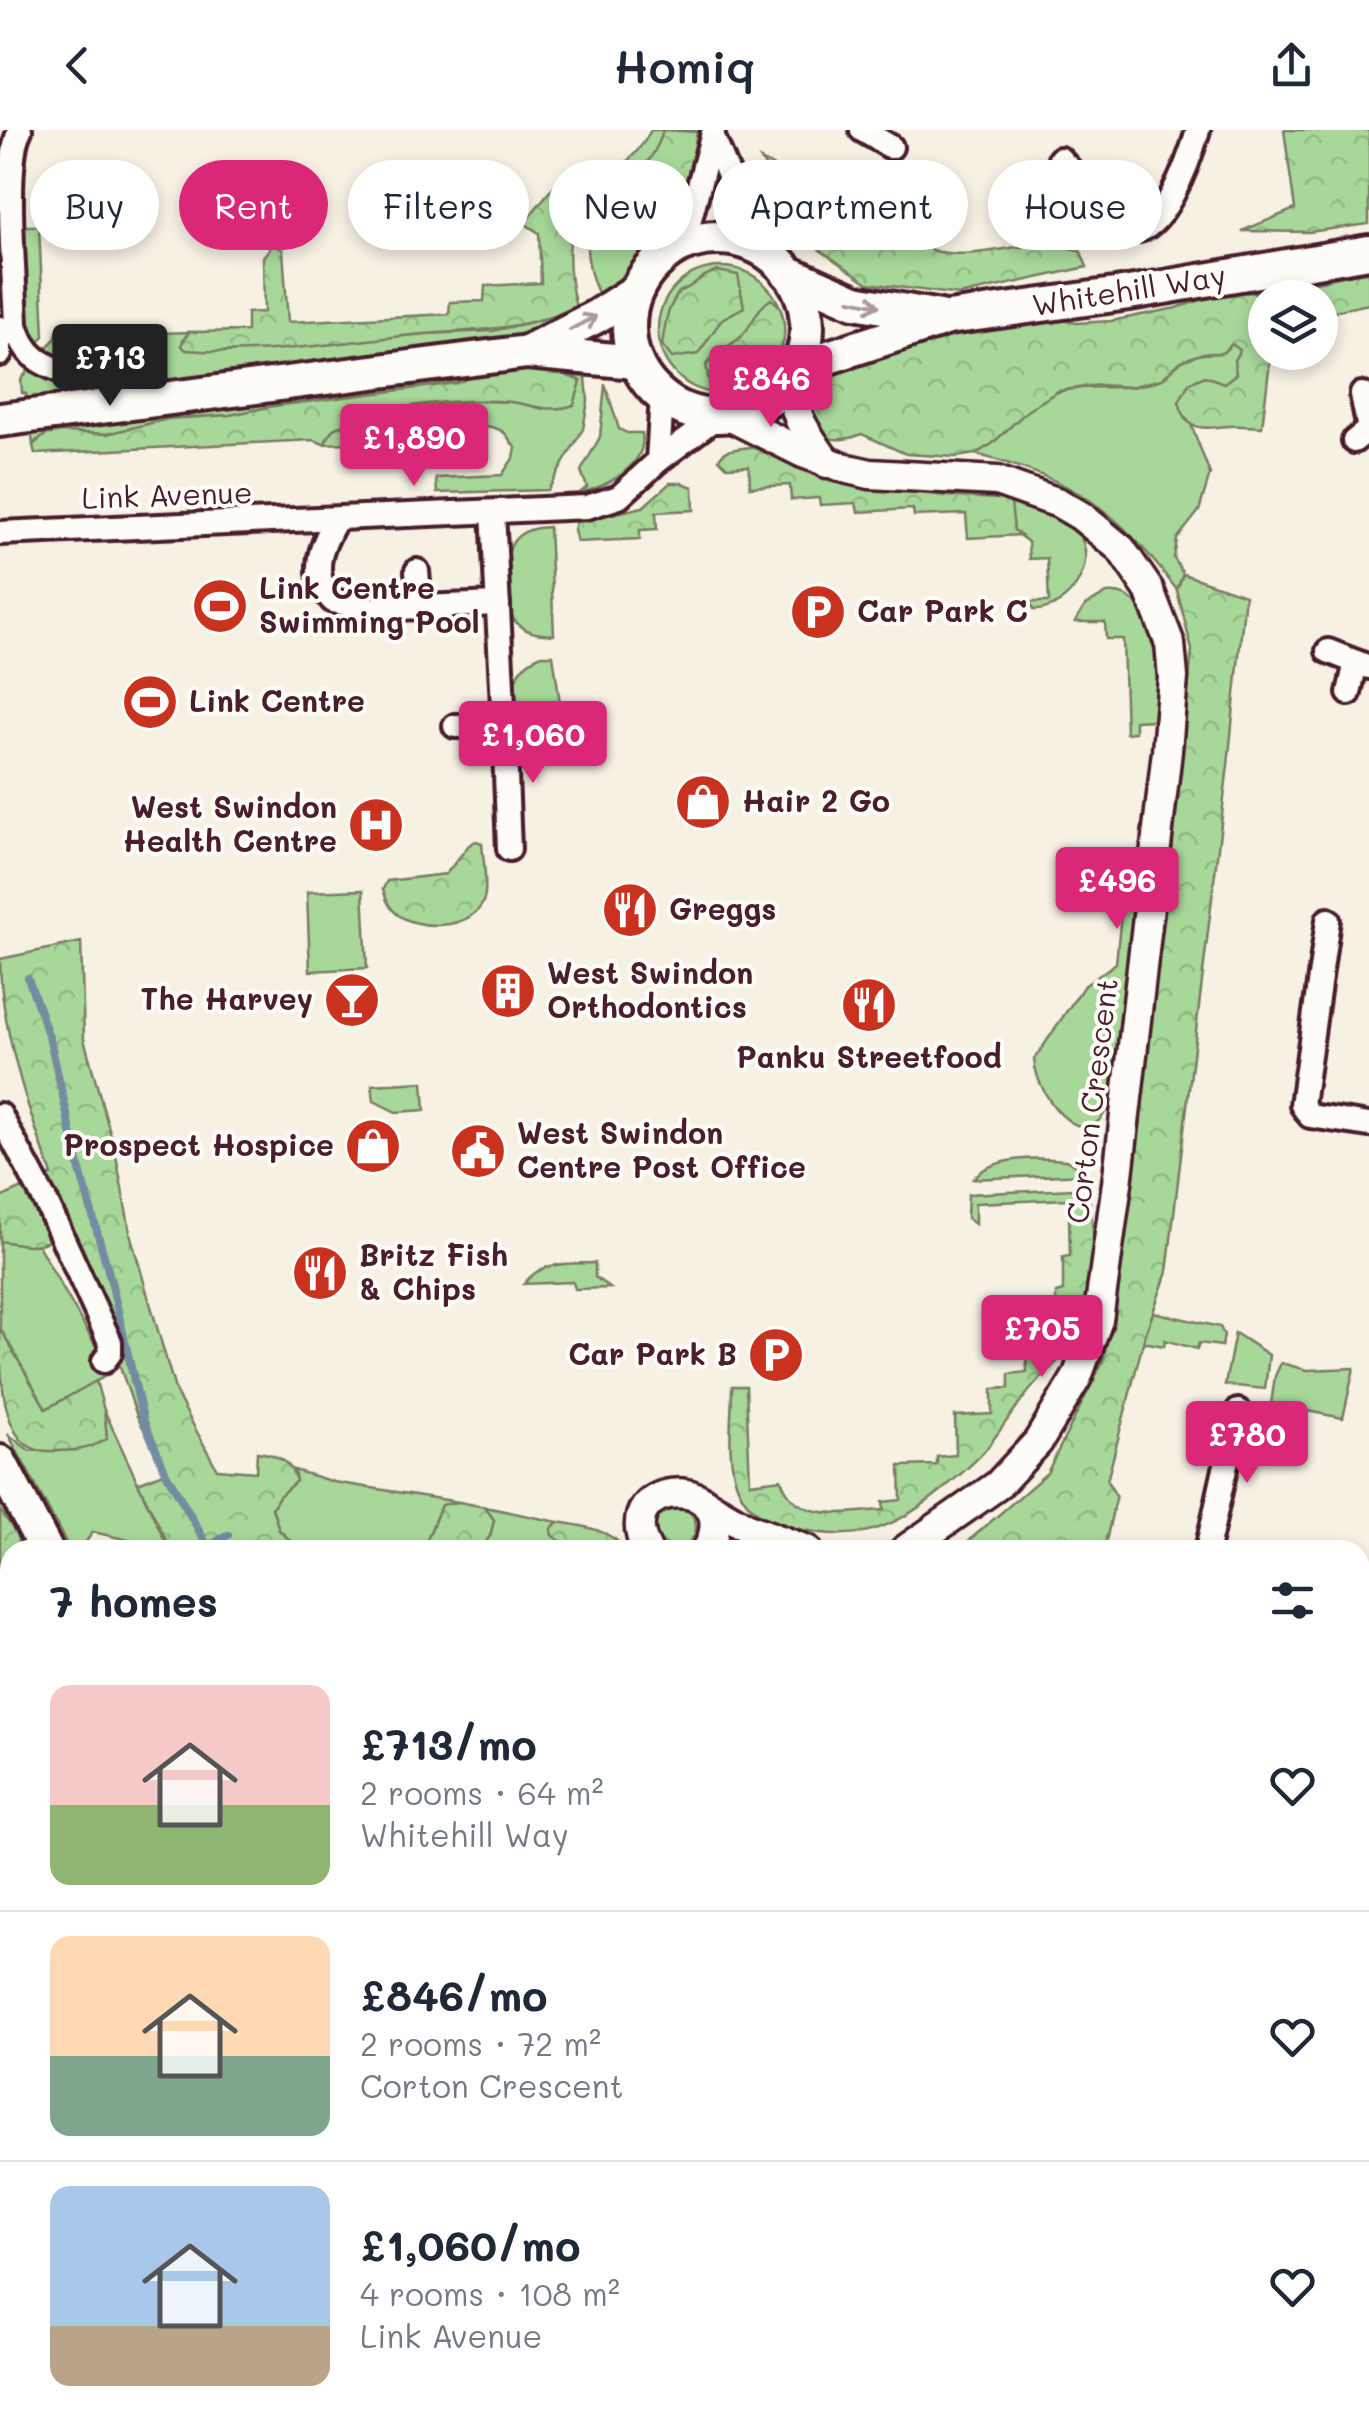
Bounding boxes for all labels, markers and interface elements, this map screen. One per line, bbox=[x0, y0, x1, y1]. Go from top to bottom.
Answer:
text: Homiq bbox=[614, 36, 755, 94]
icon: back bbox=[50, 38, 105, 93]
icon: share bbox=[1264, 38, 1319, 93]
chip: Buy bbox=[30, 160, 159, 250]
chip: Rent bbox=[179, 160, 328, 250]
chip: Filters bbox=[348, 160, 529, 250]
chip: New bbox=[549, 160, 693, 250]
chip: Apartment bbox=[713, 160, 968, 250]
chip: House bbox=[988, 160, 1162, 250]
street label: Whitehill Way bbox=[1029, 254, 1228, 324]
map controls bbox=[1248, 280, 1338, 370]
button: layers bbox=[1248, 280, 1338, 370]
one-way arrow bbox=[848, 295, 880, 314]
one-way arrow bbox=[568, 313, 598, 332]
pin: £713 bbox=[51, 324, 169, 409]
text: £713 bbox=[74, 335, 146, 377]
pin: £846 bbox=[712, 345, 830, 430]
text: £846 bbox=[731, 356, 811, 398]
pin: £1,890 bbox=[333, 404, 495, 489]
text: £1,890 bbox=[362, 415, 466, 457]
street label: Link Avenue bbox=[81, 471, 253, 517]
place label: Link Centre Swimming Pool bbox=[259, 567, 480, 641]
sports icon: Link Centre Swimming Pool bbox=[190, 576, 250, 636]
parking icon: Car Park C bbox=[788, 582, 848, 642]
place label: Car Park C bbox=[857, 590, 1028, 630]
sports icon: Link Centre bbox=[120, 672, 180, 732]
place label: Link Centre bbox=[189, 680, 365, 720]
pin: £1,060 bbox=[452, 701, 614, 786]
text: £1,060 bbox=[481, 712, 585, 754]
shop icon: Hair 2 Go bbox=[673, 772, 733, 832]
place label: Hair 2 Go bbox=[742, 780, 890, 820]
place label: West Swindon Health Centre bbox=[123, 786, 337, 860]
hospital icon: West Swindon Health Centre bbox=[346, 795, 406, 855]
pin: £496 bbox=[1058, 847, 1176, 932]
text: £496 bbox=[1078, 858, 1156, 900]
restaurant icon: Greggs bbox=[600, 880, 660, 940]
place label: Greggs bbox=[669, 888, 777, 928]
place label: West Swindon Orthodontics bbox=[547, 952, 753, 1026]
building icon: West Swindon Orthodontics bbox=[478, 961, 538, 1021]
bar icon: The Harvey bbox=[322, 970, 382, 1030]
restaurant icon: Panku Streetfood bbox=[839, 975, 899, 1035]
street label: Corton Crescent bbox=[1056, 976, 1126, 1226]
place label: The Harvey bbox=[141, 978, 313, 1018]
place label: Panku Streetfood bbox=[736, 1036, 1002, 1076]
place label: West Swindon Centre Post Office bbox=[517, 1112, 806, 1186]
shop icon: Prospect Hospice bbox=[343, 1116, 403, 1176]
public building icon: West Swindon Centre Post Office bbox=[448, 1121, 508, 1181]
place label: Prospect Hospice bbox=[63, 1124, 334, 1164]
place label: Britz Fish & Chips bbox=[359, 1234, 508, 1308]
restaurant icon: Britz Fish & Chips bbox=[290, 1243, 350, 1303]
pin: £705 bbox=[983, 1295, 1101, 1380]
text: £705 bbox=[1004, 1306, 1081, 1348]
parking icon: Car Park B bbox=[746, 1325, 806, 1385]
place label: Car Park B bbox=[568, 1333, 737, 1373]
pin: £780 bbox=[1188, 1401, 1306, 1486]
text: £780 bbox=[1208, 1412, 1286, 1454]
text: 7 homes bbox=[50, 1573, 218, 1628]
icon: filters bbox=[1265, 1573, 1320, 1628]
text: £713/mo bbox=[360, 1716, 537, 1771]
icon: home bbox=[130, 1725, 250, 1845]
icon: heart bbox=[1265, 1758, 1320, 1813]
text: 2 rooms · 64 m² bbox=[360, 1771, 604, 1813]
text: Whitehill Way bbox=[360, 1813, 569, 1855]
text: £846/mo bbox=[360, 1967, 548, 2022]
icon: home bbox=[130, 1976, 250, 2096]
icon: heart bbox=[1265, 2009, 1320, 2064]
text: 2 rooms · 72 m² bbox=[360, 2022, 601, 2064]
text: Corton Crescent bbox=[360, 2064, 624, 2106]
text: £1,060/mo bbox=[360, 2217, 580, 2272]
icon: home bbox=[130, 2226, 250, 2346]
icon: heart bbox=[1265, 2259, 1320, 2314]
text: 4 rooms · 108 m² bbox=[360, 2272, 620, 2314]
text: Link Avenue bbox=[360, 2314, 542, 2356]

